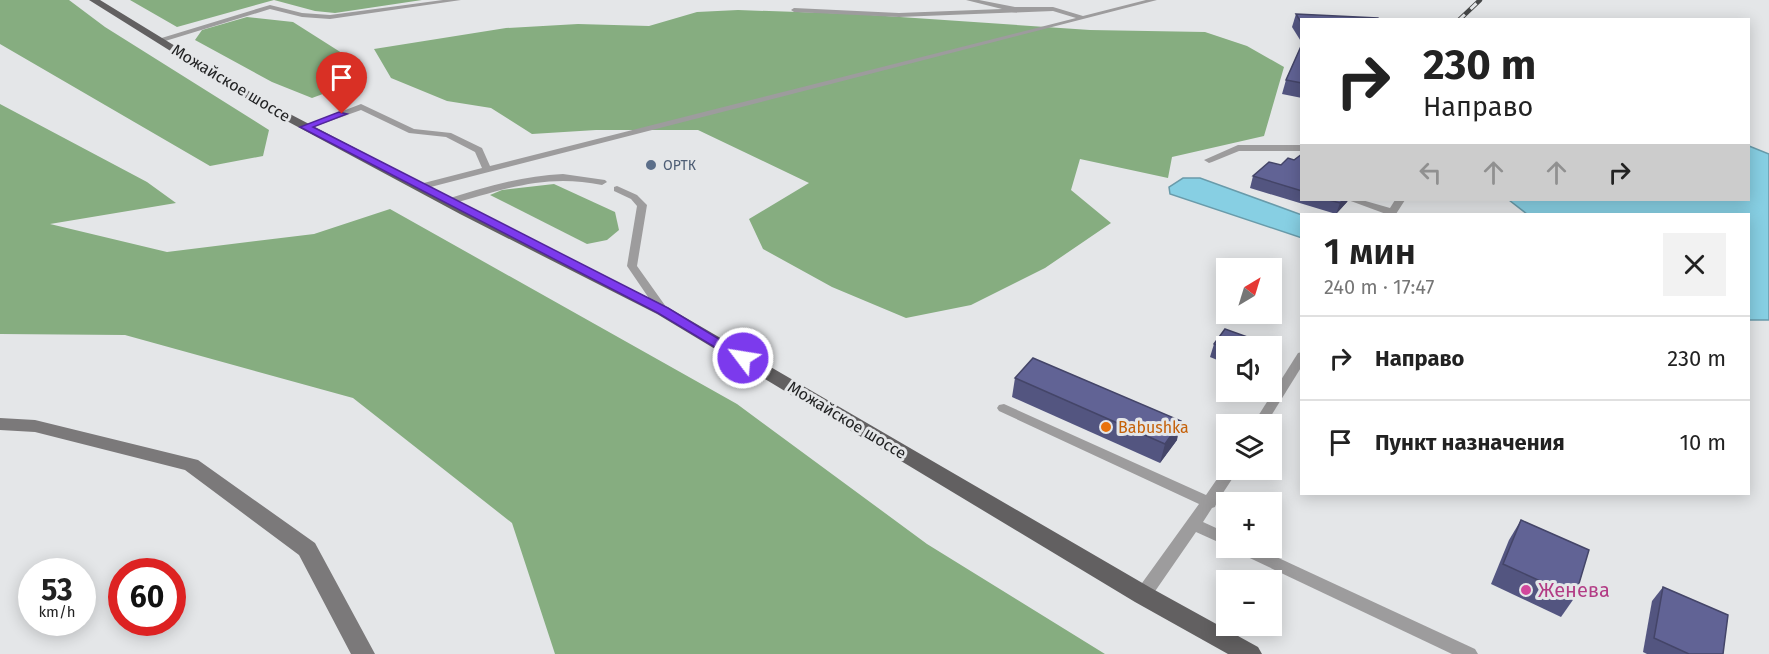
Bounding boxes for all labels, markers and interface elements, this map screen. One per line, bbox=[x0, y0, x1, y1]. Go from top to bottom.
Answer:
street label: Можайское шоссе bbox=[168, 40, 294, 126]
text: 230 m bbox=[1423, 40, 1536, 90]
icon: right bbox=[1324, 42, 1402, 120]
pin bbox=[316, 52, 367, 114]
icon: arrive bbox=[325, 61, 358, 94]
text: Направо bbox=[1423, 91, 1533, 123]
icon: left bbox=[1414, 156, 1447, 189]
icon: ahead bbox=[1477, 156, 1510, 189]
icon: ahead bbox=[1540, 156, 1573, 189]
icon: right bbox=[1603, 156, 1636, 189]
place label: ОРТК bbox=[663, 157, 697, 174]
marker: ОРТК bbox=[644, 158, 658, 172]
text: 1 мин bbox=[1324, 230, 1416, 274]
button: close bbox=[1663, 233, 1726, 296]
north arrow bbox=[1216, 258, 1282, 324]
map controls bbox=[1216, 258, 1282, 636]
text: 240 m · 17:47 bbox=[1324, 275, 1434, 299]
position arrow bbox=[711, 326, 775, 390]
button: sound bbox=[1216, 336, 1282, 402]
icon: right bbox=[1324, 342, 1357, 375]
text: Направо bbox=[1375, 345, 1464, 372]
text: 230 m bbox=[1667, 345, 1726, 372]
street label: Можайское шоссе bbox=[784, 377, 910, 463]
button: layers bbox=[1216, 414, 1282, 480]
place label: Babushka bbox=[1118, 418, 1189, 437]
marker: Babushka bbox=[1099, 420, 1113, 434]
icon: arrive bbox=[1324, 426, 1357, 459]
text: Пункт назначения bbox=[1375, 429, 1565, 456]
text: 10 m bbox=[1680, 429, 1726, 456]
button: + bbox=[1216, 492, 1282, 558]
speed limit sign: 60 bbox=[108, 558, 186, 636]
button: − bbox=[1216, 570, 1282, 636]
text: 53 bbox=[41, 572, 73, 608]
place label: Женева bbox=[1538, 578, 1610, 602]
marker: Женева bbox=[1519, 583, 1533, 597]
text: km/h bbox=[38, 603, 76, 621]

